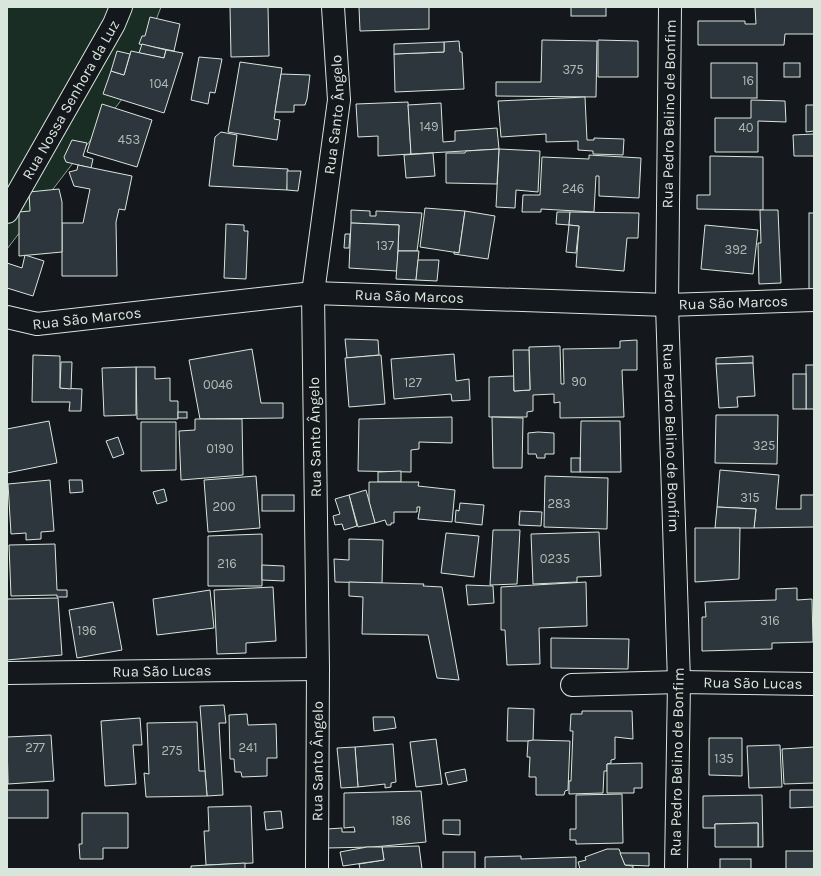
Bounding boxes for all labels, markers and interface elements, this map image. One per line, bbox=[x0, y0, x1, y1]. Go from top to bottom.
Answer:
street label: Rua Nossa Senhora da Luz bbox=[18, 17, 123, 183]
street label: Rua Pedro Belino de Bonfim bbox=[658, 19, 680, 209]
street label: Rua Santo Ângelo bbox=[320, 54, 348, 175]
house number: 375 bbox=[562, 62, 584, 77]
house number: 16 bbox=[742, 73, 754, 88]
house number: 104 bbox=[149, 76, 169, 91]
house number: 149 bbox=[419, 119, 439, 134]
house number: 40 bbox=[739, 120, 754, 135]
house number: 453 bbox=[118, 132, 140, 147]
house number: 246 bbox=[562, 181, 584, 196]
house number: 137 bbox=[376, 238, 394, 253]
house number: 392 bbox=[725, 242, 747, 257]
street label: Rua São Marcos bbox=[354, 285, 464, 307]
street label: Rua São Marcos bbox=[678, 292, 788, 314]
street label: Rua São Marcos bbox=[31, 303, 142, 333]
street label: Rua Pedro Belino de Bonfim bbox=[659, 343, 683, 533]
house number: 90 bbox=[571, 374, 587, 389]
house number: 127 bbox=[404, 375, 422, 390]
house number: 0046 bbox=[203, 377, 233, 392]
street label: Rua Santo Ângelo bbox=[305, 377, 325, 497]
house number: 325 bbox=[753, 438, 775, 453]
house number: 0190 bbox=[206, 441, 234, 456]
house number: 315 bbox=[740, 490, 760, 505]
house number: 283 bbox=[547, 496, 571, 511]
house number: 200 bbox=[213, 499, 236, 514]
house number: 0235 bbox=[540, 551, 570, 566]
house number: 216 bbox=[217, 556, 237, 571]
house number: 316 bbox=[760, 613, 780, 628]
house number: 196 bbox=[77, 623, 97, 638]
street label: Rua São Lucas bbox=[112, 661, 212, 681]
street label: Rua Pedro Belino de Bonfim bbox=[666, 667, 688, 857]
street label: Rua São Lucas bbox=[703, 673, 803, 693]
street label: Rua Santo Ângelo bbox=[308, 701, 327, 821]
house number: 277 bbox=[25, 740, 45, 755]
house number: 241 bbox=[238, 740, 258, 755]
house number: 275 bbox=[162, 743, 182, 758]
house number: 135 bbox=[714, 751, 734, 766]
house number: 186 bbox=[391, 813, 411, 828]

